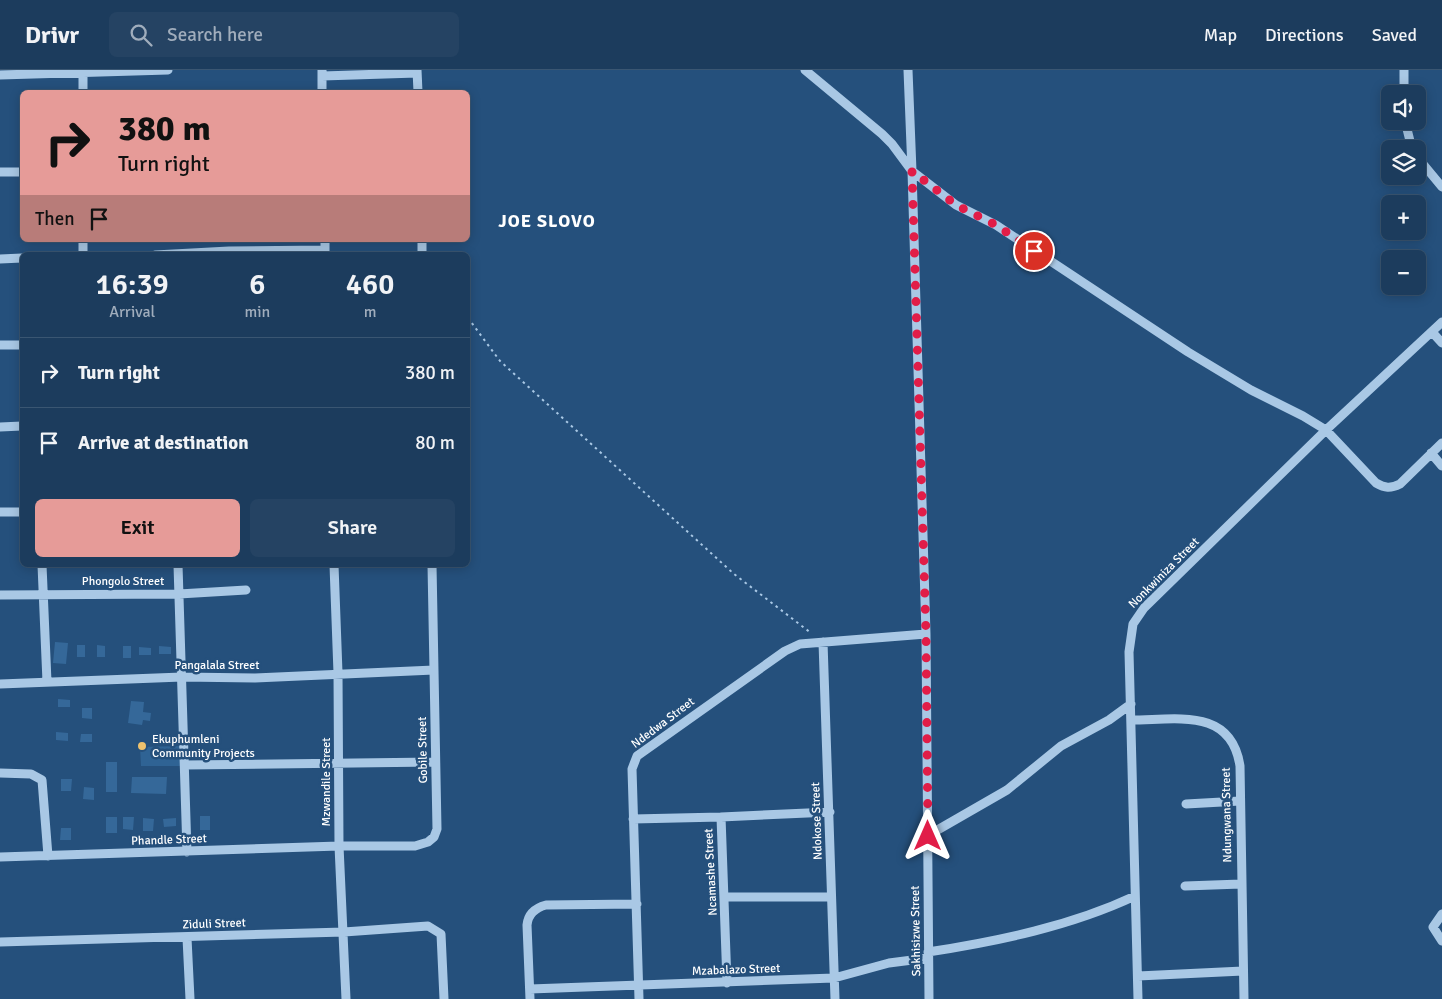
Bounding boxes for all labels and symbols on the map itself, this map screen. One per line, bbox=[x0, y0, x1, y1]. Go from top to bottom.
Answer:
district label: JOE SLOVO bbox=[498, 210, 596, 232]
pin bbox=[1013, 230, 1055, 272]
street label: Nonkwiniza Street bbox=[1125, 534, 1203, 612]
street label: Phongolo Street bbox=[82, 574, 164, 589]
street label: Pangalala Street bbox=[175, 658, 259, 673]
street label: Ndedwa Street bbox=[628, 694, 698, 752]
street label: Gobile Street bbox=[415, 716, 431, 784]
place label: Ekuphumleni Community Projects bbox=[152, 732, 255, 761]
street label: Mzwandile Street bbox=[319, 737, 334, 827]
marker: Ekuphumleni Community Projects bbox=[136, 740, 148, 752]
street label: Ndungwana Street bbox=[1219, 767, 1235, 863]
street label: Ndokose Street bbox=[808, 782, 826, 860]
position arrow bbox=[901, 809, 953, 861]
street label: Ncamashe Street bbox=[701, 828, 721, 916]
street label: Phandle Street bbox=[131, 831, 207, 849]
street label: Sakhisizwe Street bbox=[908, 885, 924, 977]
street label: Ziduli Street bbox=[182, 915, 246, 933]
street label: Mzabalazo Street bbox=[692, 961, 780, 979]

